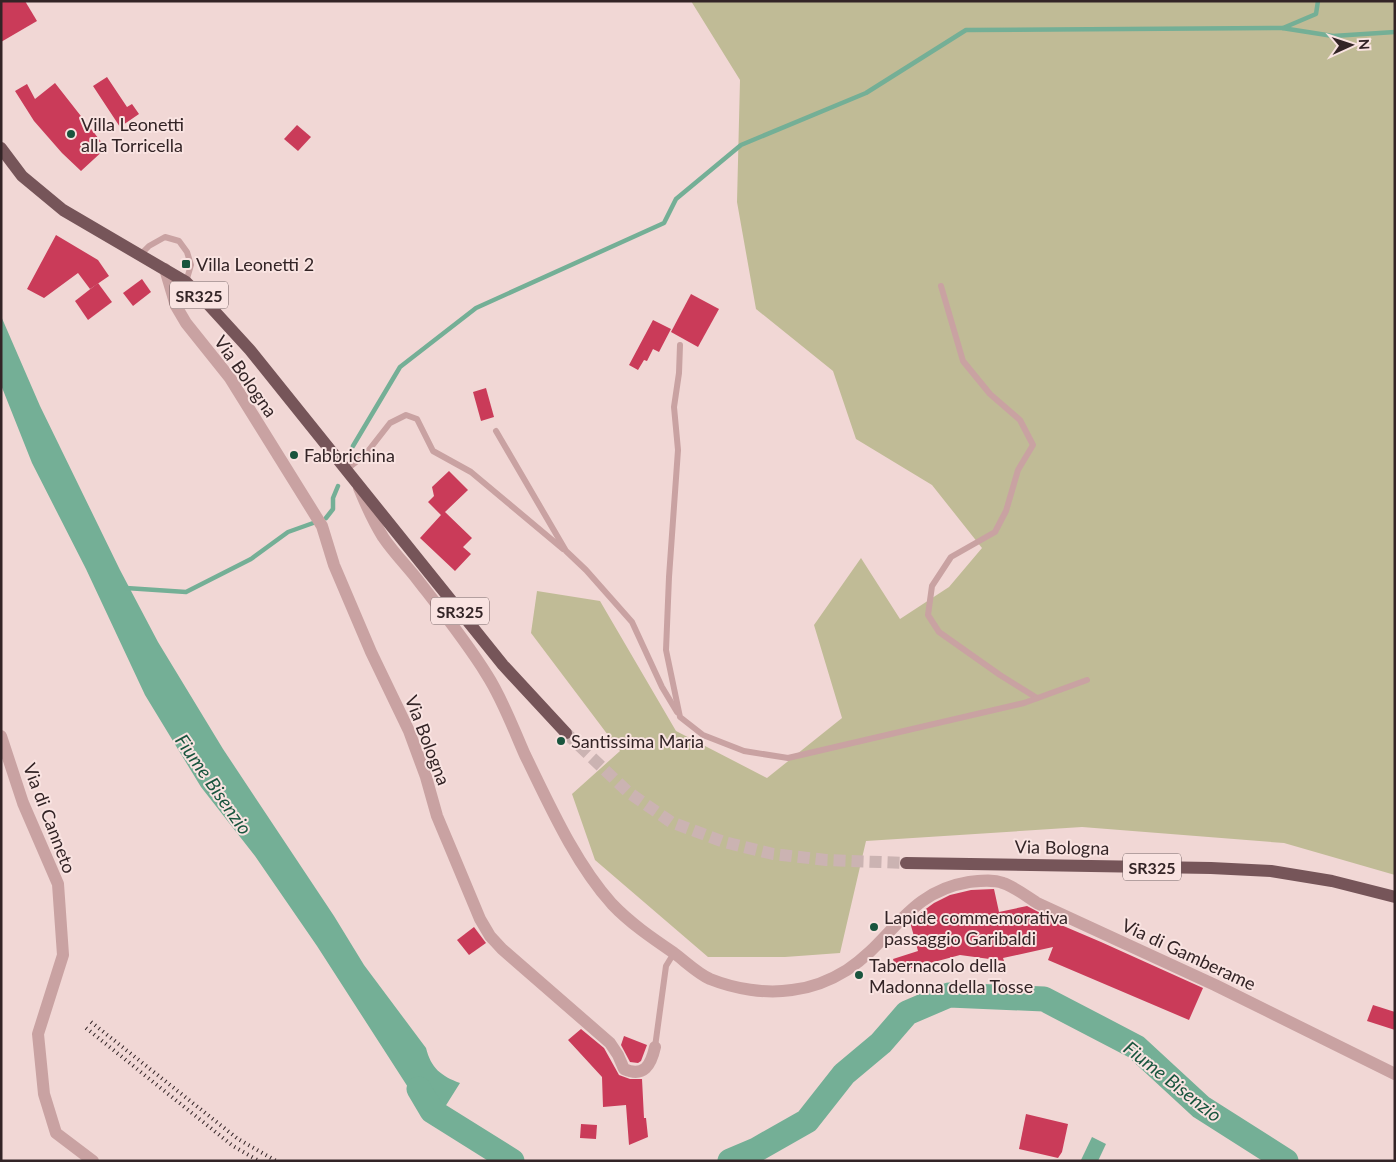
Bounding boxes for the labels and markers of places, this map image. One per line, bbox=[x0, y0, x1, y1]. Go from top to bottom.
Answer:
place label: Villa Leonetti alla Torricella bbox=[81, 113, 184, 156]
marker: Villa Leonetti alla Torricella bbox=[65, 128, 77, 140]
place label: Villa Leonetti 2 bbox=[196, 253, 314, 275]
marker: Villa Leonetti 2 bbox=[180, 258, 192, 270]
place label: Fabbrichina bbox=[304, 444, 395, 466]
marker: Fabbrichina bbox=[288, 449, 300, 461]
place label: Santissima Maria bbox=[571, 730, 704, 752]
marker: Santissima Maria bbox=[555, 735, 567, 747]
place label: Lapide commemorativa passaggio Garibaldi bbox=[884, 906, 1068, 949]
marker: Lapide commemorativa passaggio Garibaldi bbox=[868, 921, 880, 933]
place label: Tabernacolo della Madonna della Tosse bbox=[869, 954, 1033, 997]
marker: Tabernacolo della Madonna della Tosse bbox=[853, 969, 865, 981]

